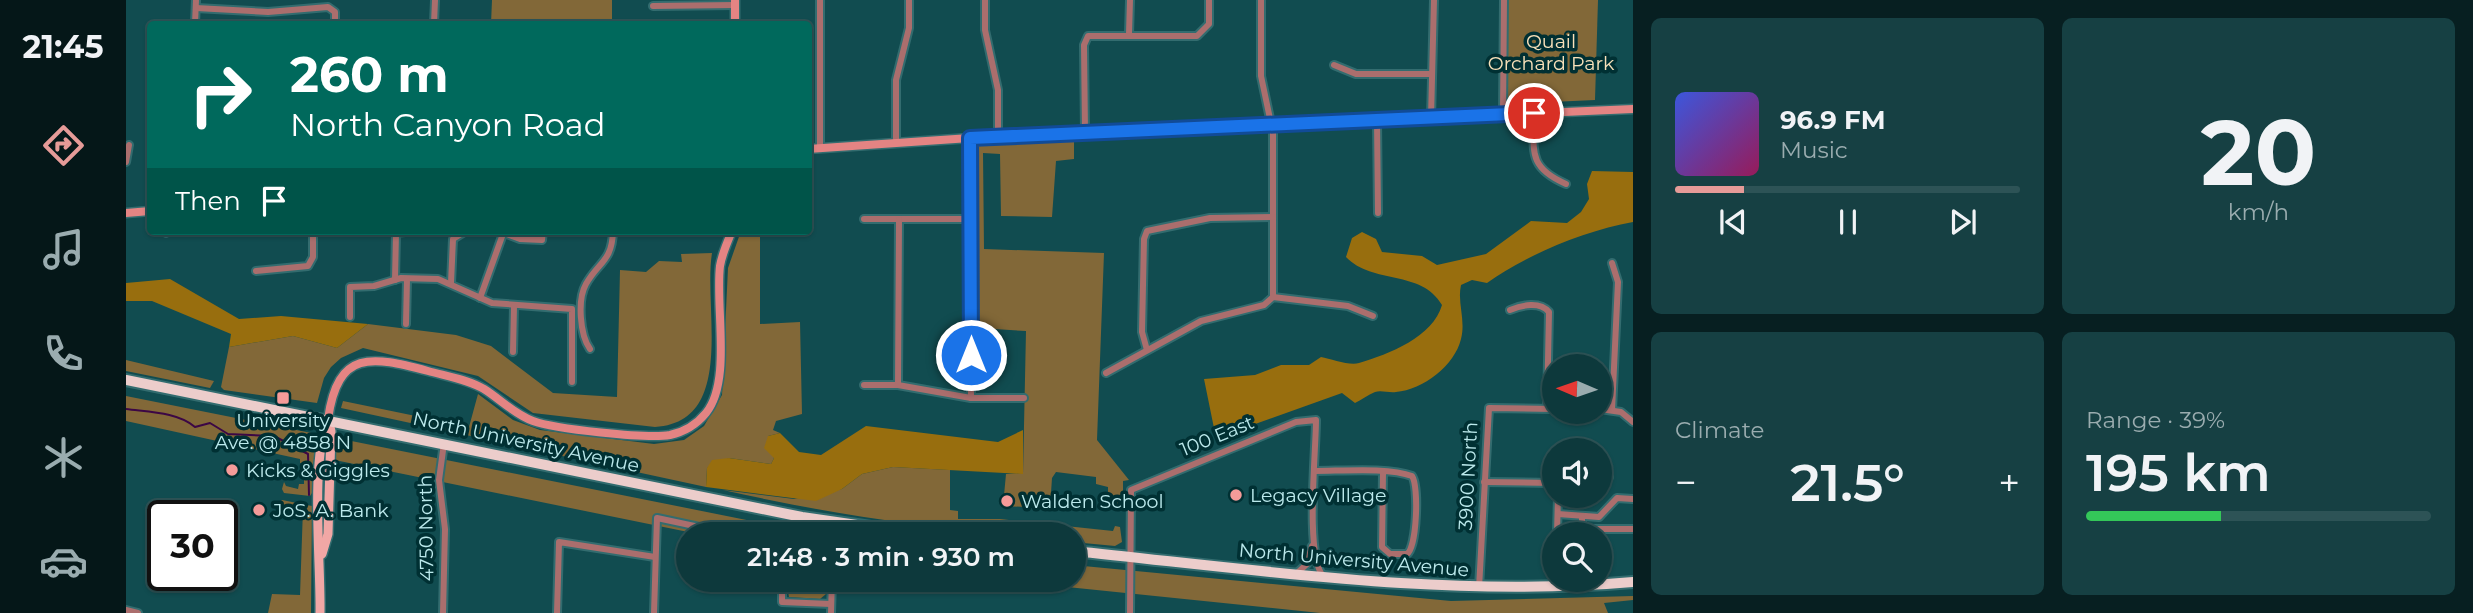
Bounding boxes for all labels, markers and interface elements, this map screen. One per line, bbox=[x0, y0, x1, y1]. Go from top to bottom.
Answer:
text: 21:45 bbox=[23, 27, 103, 66]
park label: Quail Orchard Park bbox=[1488, 30, 1615, 75]
text: 260 m bbox=[290, 45, 449, 104]
icon: right bbox=[175, 49, 266, 140]
pin bbox=[1504, 83, 1564, 143]
icon: arrive bbox=[1515, 94, 1553, 132]
text: 20 bbox=[2201, 97, 2316, 208]
text: 96.9 FM bbox=[1780, 104, 1886, 136]
text: North Canyon Road bbox=[290, 105, 605, 144]
icon: directions bbox=[39, 121, 88, 170]
text: Music bbox=[1780, 136, 1848, 164]
icon: arrive bbox=[255, 182, 293, 220]
text: Then bbox=[175, 185, 241, 217]
text: km/h bbox=[2228, 198, 2289, 226]
icon: previous bbox=[1714, 203, 1752, 241]
icon: pause bbox=[1829, 203, 1867, 241]
icon: next bbox=[1944, 203, 1982, 241]
icon: music bbox=[39, 225, 88, 274]
position arrow bbox=[934, 318, 1008, 392]
icon: phone bbox=[39, 329, 88, 378]
north arrow bbox=[1542, 354, 1612, 424]
map controls bbox=[1542, 354, 1612, 592]
marker: University Ave. @ 4858 N bbox=[275, 390, 291, 406]
text: Range · 39% bbox=[2086, 406, 2225, 434]
street label: North University Avenue bbox=[411, 407, 641, 477]
place label: University Ave. @ 4858 N bbox=[215, 409, 351, 454]
street label: 100 East bbox=[1177, 411, 1258, 461]
text: Climate bbox=[1675, 416, 1764, 444]
street label: 3900 North bbox=[1454, 421, 1482, 531]
icon: climate bbox=[39, 433, 88, 482]
button: sound bbox=[1542, 438, 1612, 508]
text: 195 km bbox=[2086, 441, 2271, 504]
text: 21.5° bbox=[1790, 451, 1905, 514]
place label: Kicks & Giggles bbox=[246, 459, 390, 482]
text: − bbox=[1675, 459, 1697, 506]
text: + bbox=[1998, 459, 2020, 506]
marker: Kicks & Giggles bbox=[224, 462, 240, 478]
street label: 4750 North bbox=[414, 475, 438, 581]
place label: Legacy Village bbox=[1250, 484, 1387, 507]
marker: Legacy Village bbox=[1228, 487, 1244, 503]
place label: Walden School bbox=[1021, 490, 1164, 513]
marker: Walden School bbox=[999, 493, 1015, 509]
place label: JoS. A. Bank bbox=[272, 499, 389, 522]
speed limit sign: 30 bbox=[147, 500, 238, 591]
marker: JoS. A. Bank bbox=[251, 502, 267, 518]
button: search bbox=[1542, 522, 1612, 592]
icon: car bbox=[39, 537, 88, 586]
street label: North University Avenue bbox=[1238, 538, 1470, 582]
text: 21:48 · 3 min · 930 m bbox=[747, 541, 1015, 573]

